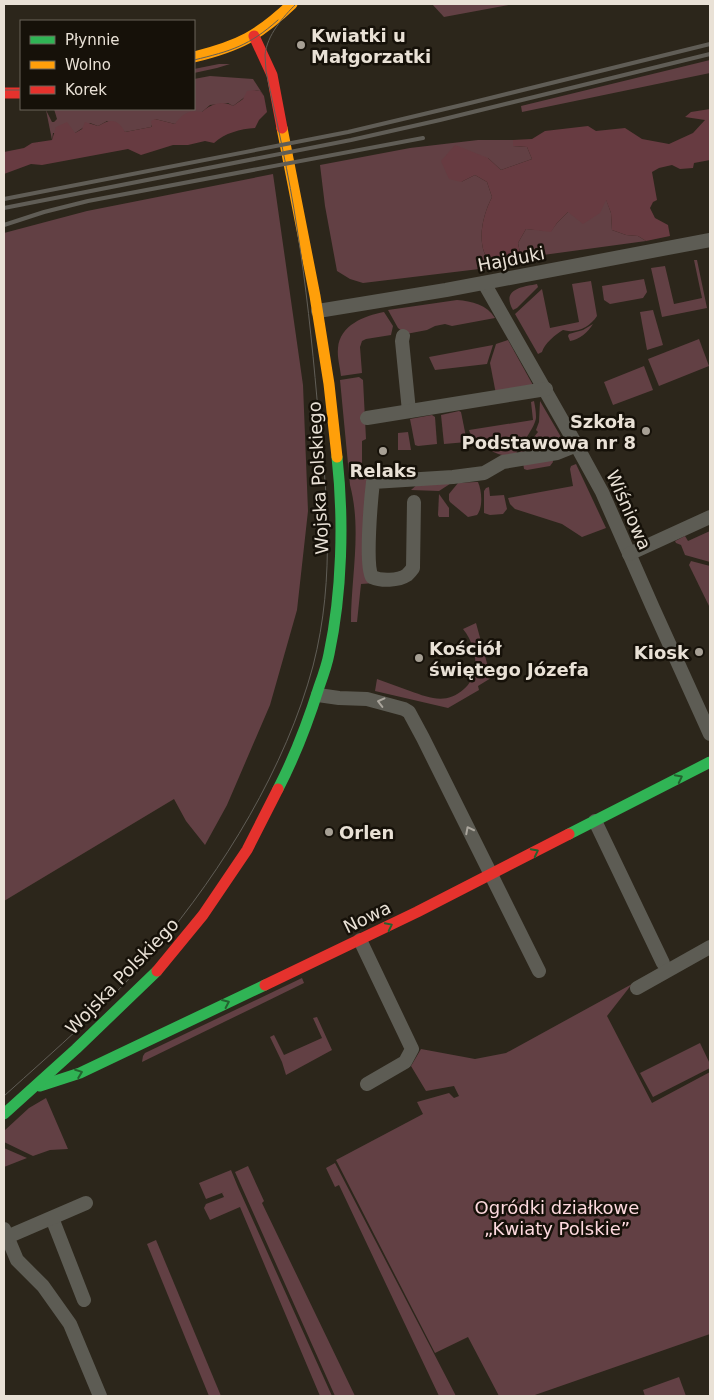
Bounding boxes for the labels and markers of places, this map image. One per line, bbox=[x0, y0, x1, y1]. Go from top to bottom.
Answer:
place label: Kwiatki u Małgorzatki bbox=[311, 25, 431, 67]
marker: Kwiatki u Małgorzatki bbox=[295, 39, 307, 51]
place label: Szkoła Podstawowa nr 8 bbox=[462, 411, 636, 453]
marker: Szkoła Podstawowa nr 8 bbox=[640, 425, 652, 437]
marker: Relaks bbox=[377, 445, 389, 457]
place label: Relaks bbox=[349, 460, 417, 481]
place label: Kościół świętego Józefa bbox=[429, 638, 589, 680]
place label: Kiosk bbox=[634, 642, 690, 663]
marker: Kiosk bbox=[693, 646, 705, 658]
marker: Kościół świętego Józefa bbox=[413, 652, 425, 664]
place label: Orlen bbox=[339, 822, 394, 843]
marker: Orlen bbox=[323, 826, 335, 838]

